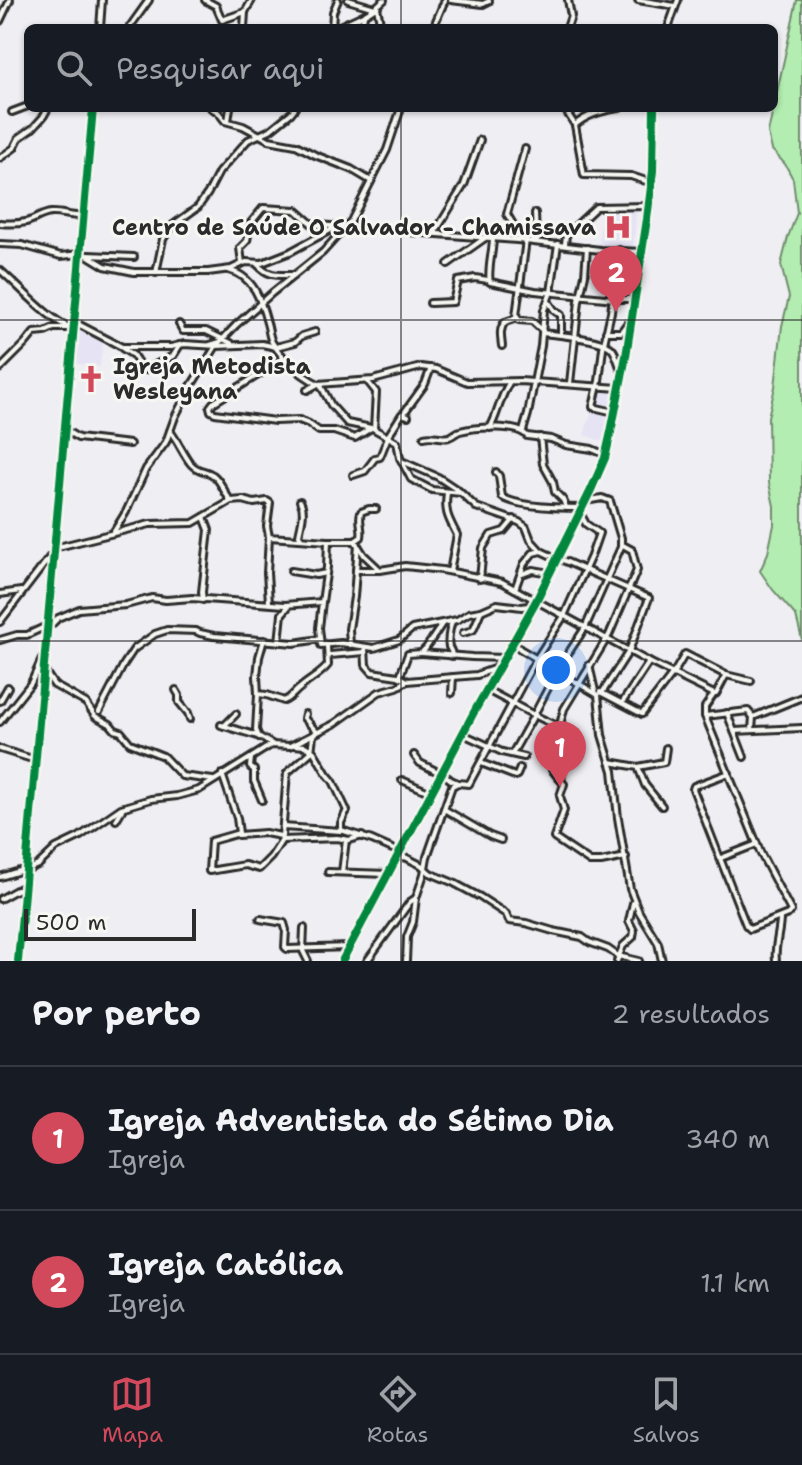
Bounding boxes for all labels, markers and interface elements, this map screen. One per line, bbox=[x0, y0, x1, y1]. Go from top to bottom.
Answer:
search box bbox=[24, 24, 778, 112]
icon: search bbox=[52, 46, 96, 90]
text: Pesquisar aqui bbox=[116, 48, 325, 89]
hospital icon: Centro de Saúde O Salvador - Chamissava bbox=[603, 212, 633, 242]
place label: Centro de Saúde O Salvador - Chamissava bbox=[112, 213, 596, 242]
pin: 2 bbox=[590, 246, 642, 312]
place label: Igreja Metodista Wesleyana bbox=[113, 352, 311, 406]
church icon: Igreja Metodista Wesleyana bbox=[76, 364, 106, 394]
your location bbox=[536, 650, 576, 690]
pin: 1 bbox=[534, 721, 586, 787]
scale bar bbox=[24, 905, 196, 941]
text: 500 m bbox=[36, 908, 106, 937]
text: Por perto bbox=[32, 990, 201, 1036]
text: 2 resultados bbox=[611, 996, 770, 1031]
text: Igreja Adventista do Sétimo Dia bbox=[108, 1100, 614, 1141]
text: 1 bbox=[52, 1121, 64, 1156]
text: 340 m bbox=[685, 1121, 770, 1156]
text: Igreja bbox=[108, 1141, 185, 1176]
text: Igreja Católica bbox=[108, 1244, 343, 1285]
text: 2 bbox=[49, 1265, 67, 1300]
text: 1.1 km bbox=[700, 1265, 770, 1300]
text: Igreja bbox=[108, 1285, 185, 1320]
tab: Mapa bbox=[102, 1372, 163, 1449]
tab: Rotas bbox=[367, 1372, 428, 1449]
tab: Salvos bbox=[633, 1372, 700, 1449]

